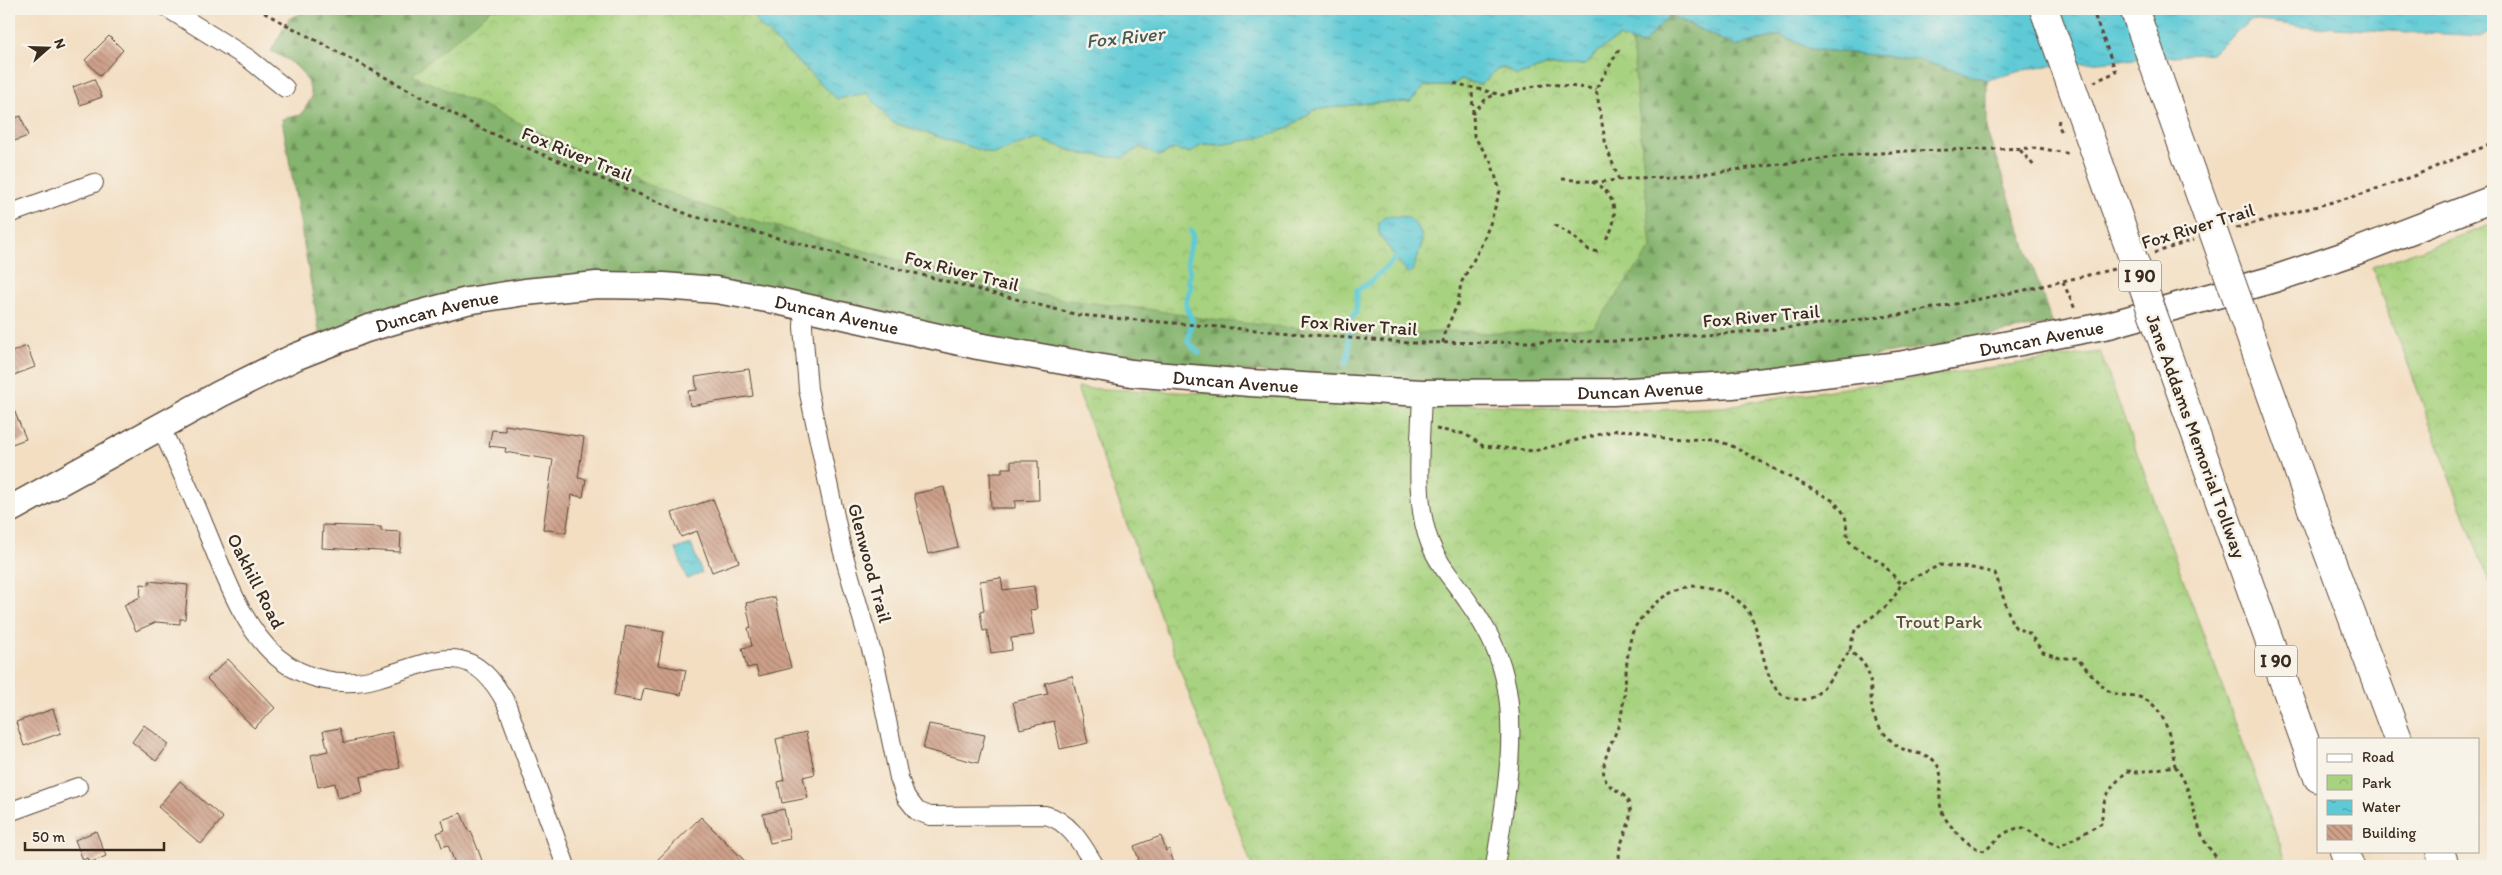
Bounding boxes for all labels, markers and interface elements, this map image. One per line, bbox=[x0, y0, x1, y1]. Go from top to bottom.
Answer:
water label: Fox River bbox=[1085, 21, 1167, 53]
north arrow bbox=[22, 22, 72, 72]
text: N bbox=[50, 36, 69, 51]
street label: Fox River Trail bbox=[518, 121, 636, 187]
street label: Fox River Trail bbox=[2139, 198, 2258, 254]
street label: Fox River Trail bbox=[902, 246, 1022, 296]
road number: I 90 bbox=[2119, 260, 2161, 292]
street label: Duncan Avenue bbox=[372, 285, 500, 337]
street label: Duncan Avenue bbox=[773, 289, 901, 339]
street label: Fox River Trail bbox=[1702, 299, 1821, 333]
street label: Fox River Trail bbox=[1300, 309, 1419, 341]
street label: Jane Addams Memorial Tollway bbox=[2141, 311, 2251, 561]
street label: Duncan Avenue bbox=[1977, 315, 2106, 361]
street label: Duncan Avenue bbox=[1172, 365, 1299, 397]
street label: Duncan Avenue bbox=[1577, 375, 1704, 404]
street label: Glenwood Trail bbox=[843, 501, 897, 626]
street label: Oakhill Road bbox=[222, 529, 290, 633]
park label: Trout Park bbox=[1896, 610, 1982, 633]
road number: I 90 bbox=[2255, 646, 2297, 676]
legend bbox=[2317, 738, 2480, 852]
text: Road bbox=[2362, 748, 2395, 766]
text: Park bbox=[2362, 774, 2392, 792]
text: Water bbox=[2362, 798, 2401, 816]
scale bar bbox=[25, 820, 164, 852]
text: Building bbox=[2362, 824, 2416, 842]
text: 50 m bbox=[32, 828, 65, 846]

